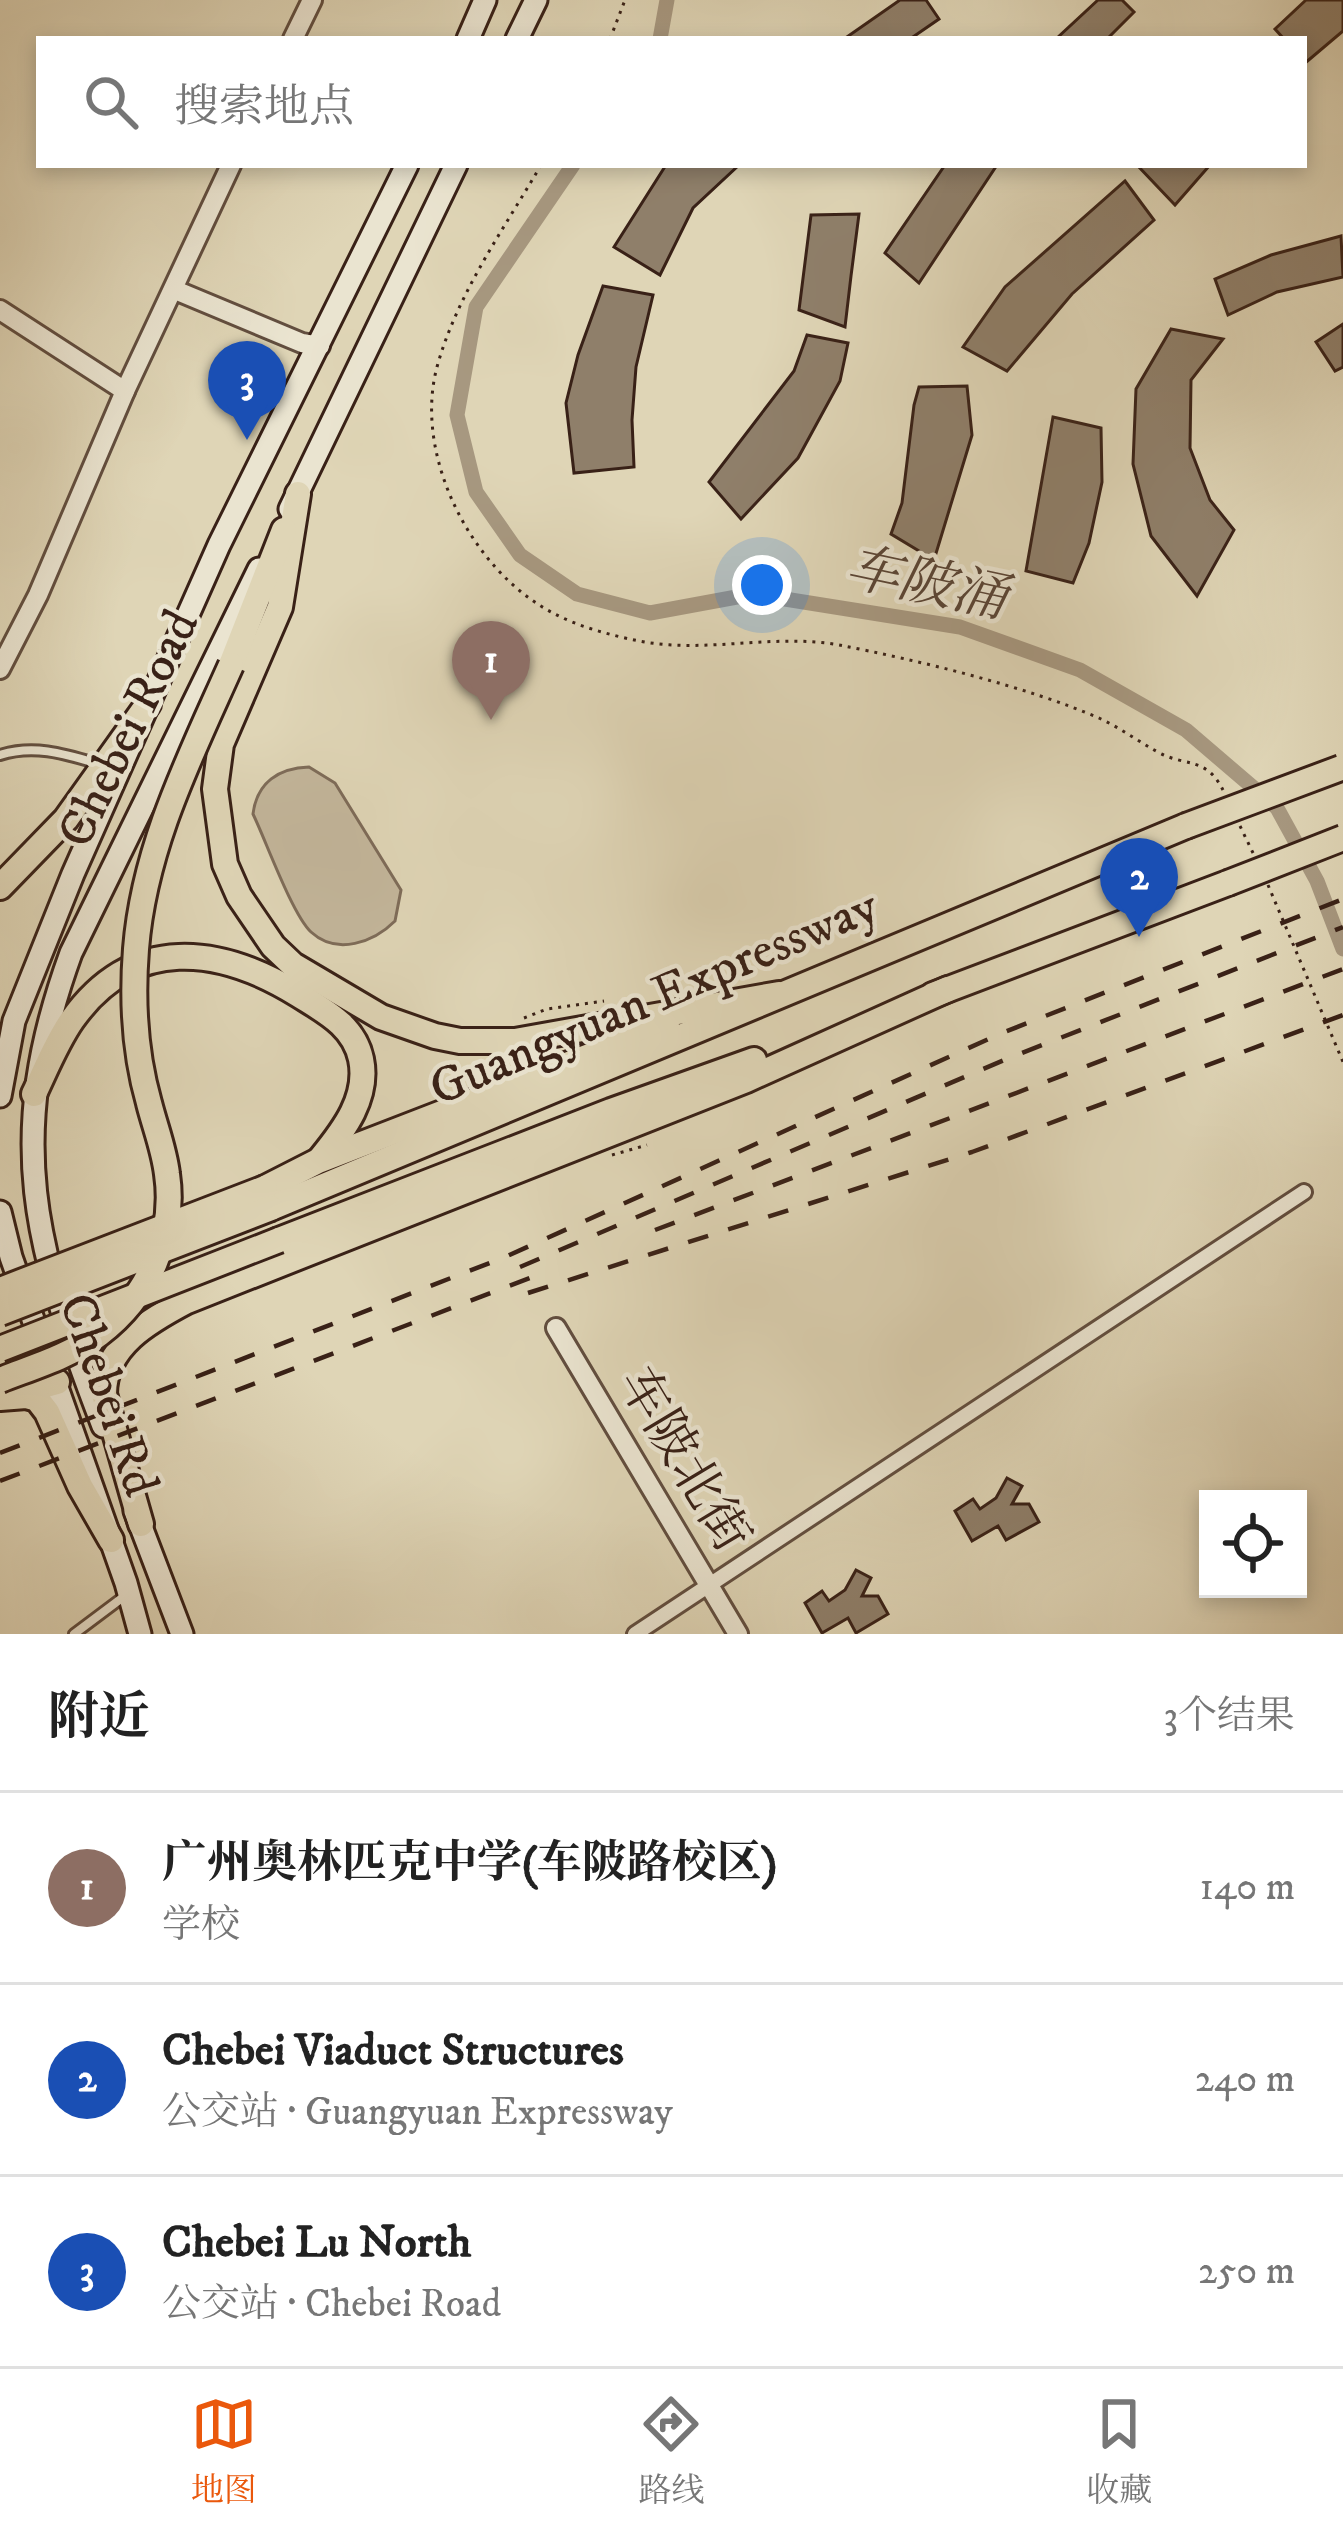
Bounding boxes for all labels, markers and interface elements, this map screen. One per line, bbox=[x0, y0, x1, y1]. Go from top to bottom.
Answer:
search box bbox=[36, 36, 1307, 168]
icon: search bbox=[78, 69, 144, 135]
text: 搜索地点 bbox=[174, 80, 354, 136]
pin: 3 bbox=[208, 341, 286, 440]
water label: 车陂涌 bbox=[840, 535, 1018, 636]
your location bbox=[732, 555, 792, 615]
street label: Chebei Road bbox=[44, 599, 214, 858]
pin: 1 bbox=[452, 621, 530, 720]
pin: 2 bbox=[1100, 838, 1178, 937]
street label: Guangyuan Expressway bbox=[420, 874, 889, 1121]
street label: Chebei Rd bbox=[44, 1285, 173, 1505]
street label: 车陂北街 bbox=[603, 1356, 763, 1564]
map controls bbox=[1199, 1490, 1307, 1598]
button: locate bbox=[1199, 1490, 1307, 1598]
text: 附近 bbox=[48, 1686, 150, 1750]
text: 3个结果 bbox=[1163, 1692, 1295, 1741]
text: 广州奥林匹克中学(车陂路校区) bbox=[162, 1836, 777, 1892]
text: 1 bbox=[80, 1863, 94, 1912]
text: 140 m bbox=[1200, 1863, 1295, 1912]
text: 学校 bbox=[162, 1901, 240, 1950]
text: Chebei Viaduct Structures bbox=[162, 2023, 624, 2079]
text: 2 bbox=[77, 2055, 97, 2104]
text: 240 m bbox=[1195, 2055, 1295, 2104]
text: 公交站 · Guangyuan Expressway bbox=[162, 2088, 673, 2137]
text: Chebei Lu North bbox=[162, 2215, 471, 2271]
text: 3 bbox=[80, 2247, 94, 2296]
text: 250 m bbox=[1198, 2247, 1295, 2296]
text: 公交站 · Chebei Road bbox=[162, 2280, 501, 2329]
tab: 地图 bbox=[191, 2391, 257, 2512]
tab: 路线 bbox=[638, 2391, 704, 2512]
tab: 收藏 bbox=[1086, 2391, 1152, 2512]

